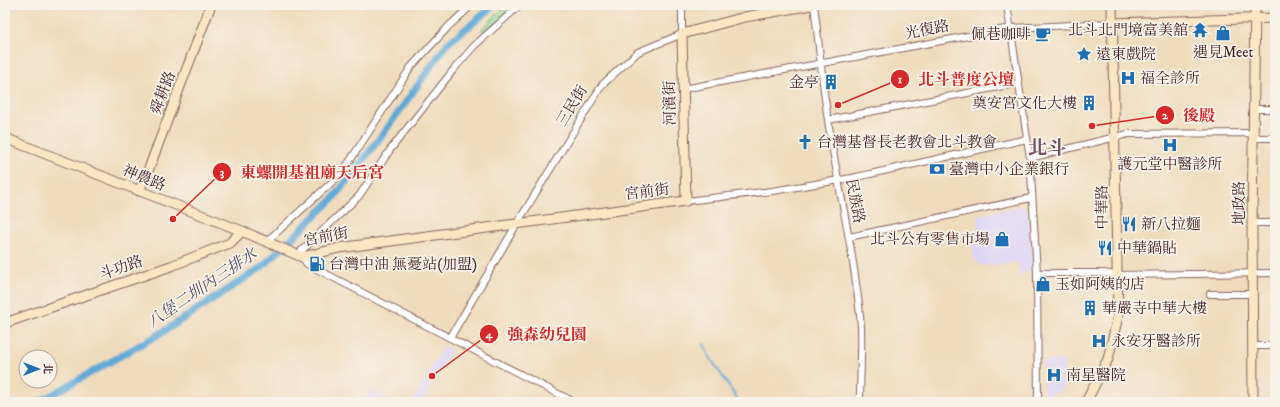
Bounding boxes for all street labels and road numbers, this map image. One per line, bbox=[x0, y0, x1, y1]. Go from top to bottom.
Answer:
street label: 光復路 bbox=[903, 16, 951, 44]
street label: 舜耕路 bbox=[146, 69, 180, 117]
street label: 河濱街 bbox=[660, 80, 680, 126]
street label: 三民街 bbox=[552, 82, 592, 130]
street label: 神農路 bbox=[120, 161, 168, 195]
street label: 民族路 bbox=[841, 177, 869, 225]
street label: 宮前街 bbox=[624, 180, 670, 204]
street label: 地政路 bbox=[1230, 180, 1249, 226]
street label: 中華路 bbox=[1093, 184, 1112, 230]
street label: 宮前街 bbox=[302, 223, 350, 251]
street label: 斗功路 bbox=[97, 252, 145, 284]

